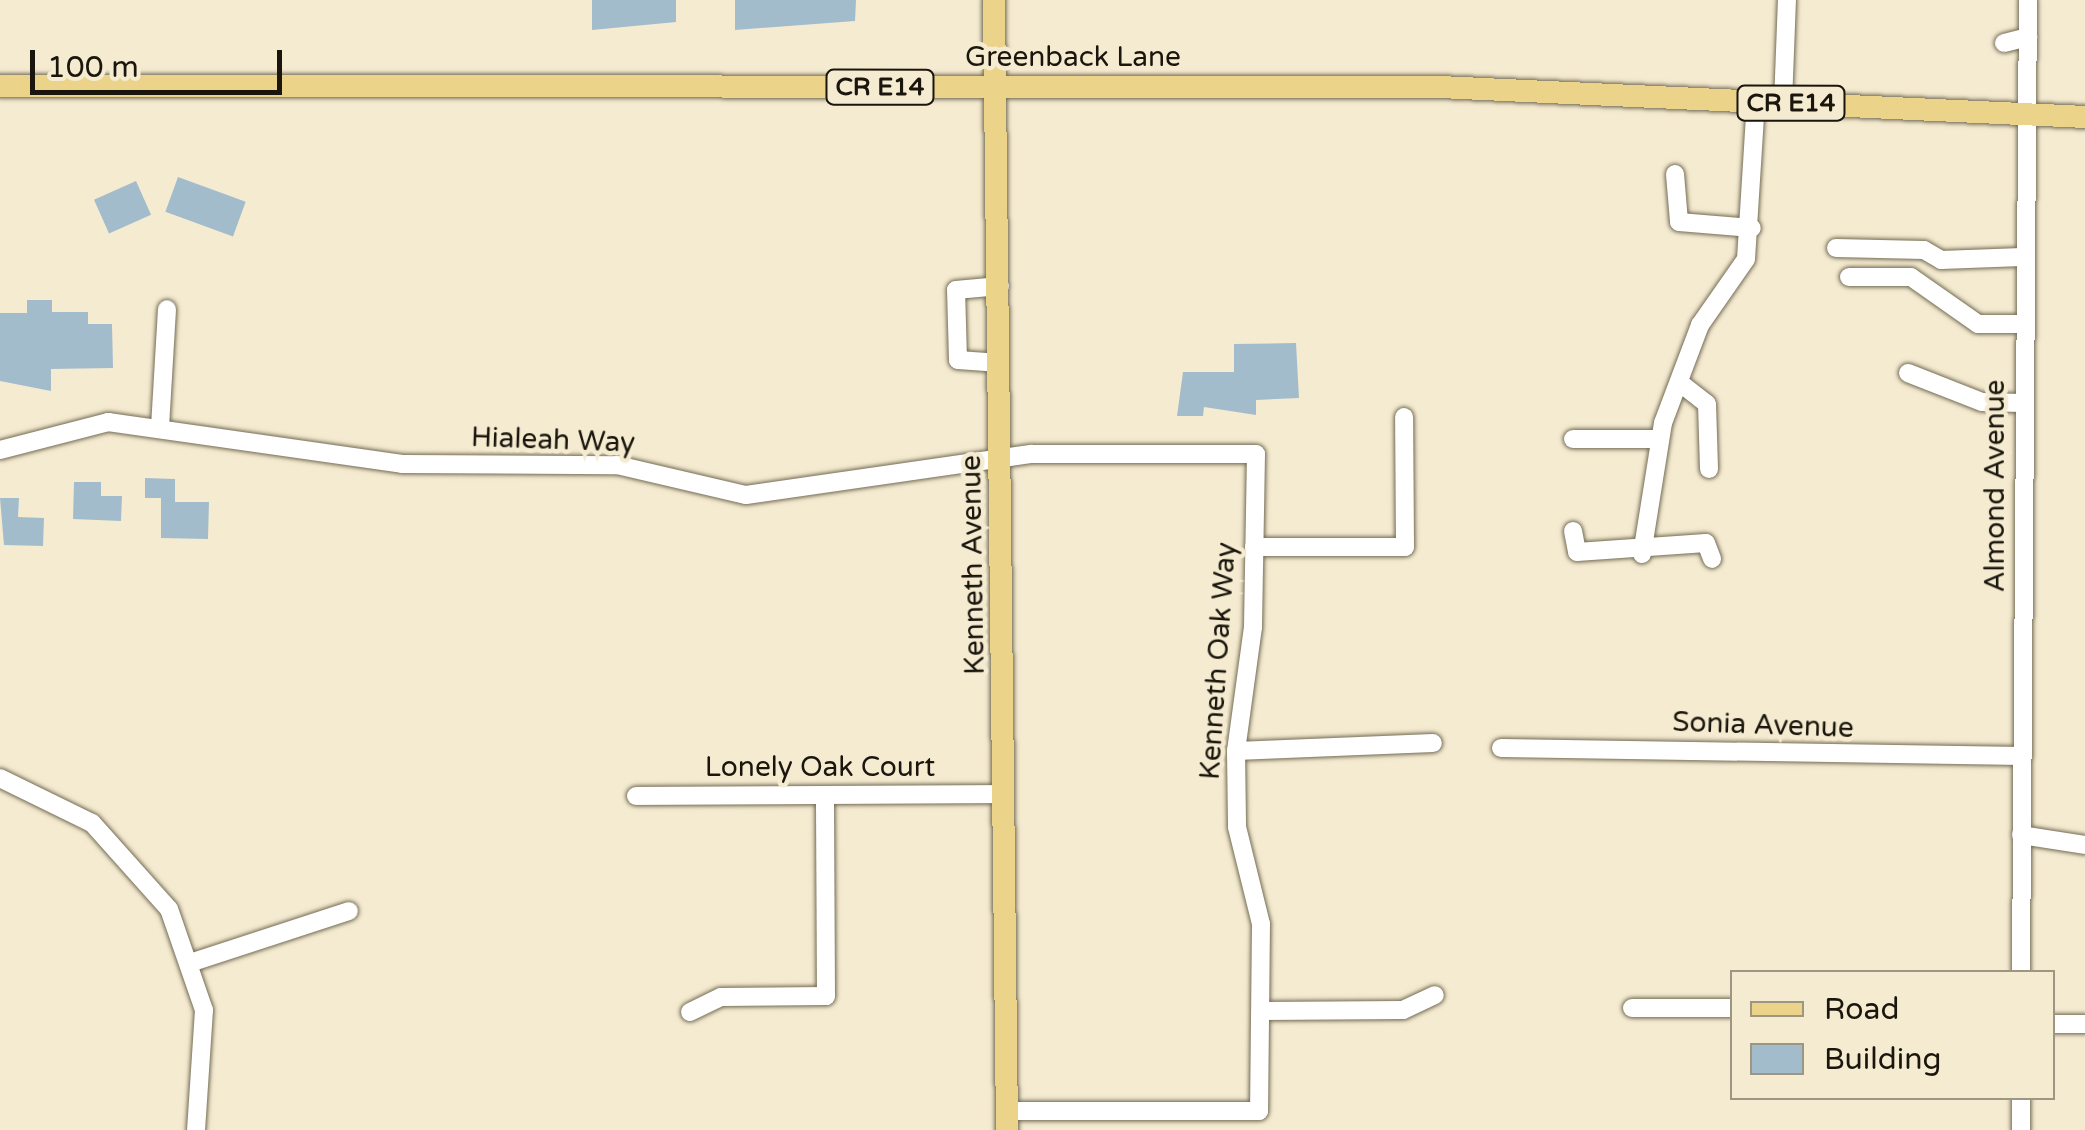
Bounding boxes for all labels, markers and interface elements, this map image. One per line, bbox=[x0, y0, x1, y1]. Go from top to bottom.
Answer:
scale bar bbox=[35, 30, 288, 92]
street label: Greenback Lane bbox=[965, 40, 1181, 74]
text: 100 m bbox=[47, 49, 139, 86]
road number: CR E14 bbox=[825, 67, 935, 107]
road number: CR E14 bbox=[1736, 83, 1846, 123]
street label: Almond Avenue bbox=[1978, 380, 2012, 592]
street label: Hialeah Way bbox=[470, 420, 636, 460]
street label: Kenneth Avenue bbox=[954, 455, 992, 675]
street label: Kenneth Oak Way bbox=[1193, 541, 1243, 781]
street label: Sonia Avenue bbox=[1672, 705, 1854, 745]
street label: Lonely Oak Court bbox=[705, 750, 935, 784]
legend bbox=[1730, 970, 2055, 1100]
text: Road bbox=[1824, 991, 1899, 1028]
text: Building bbox=[1824, 1041, 1941, 1078]

